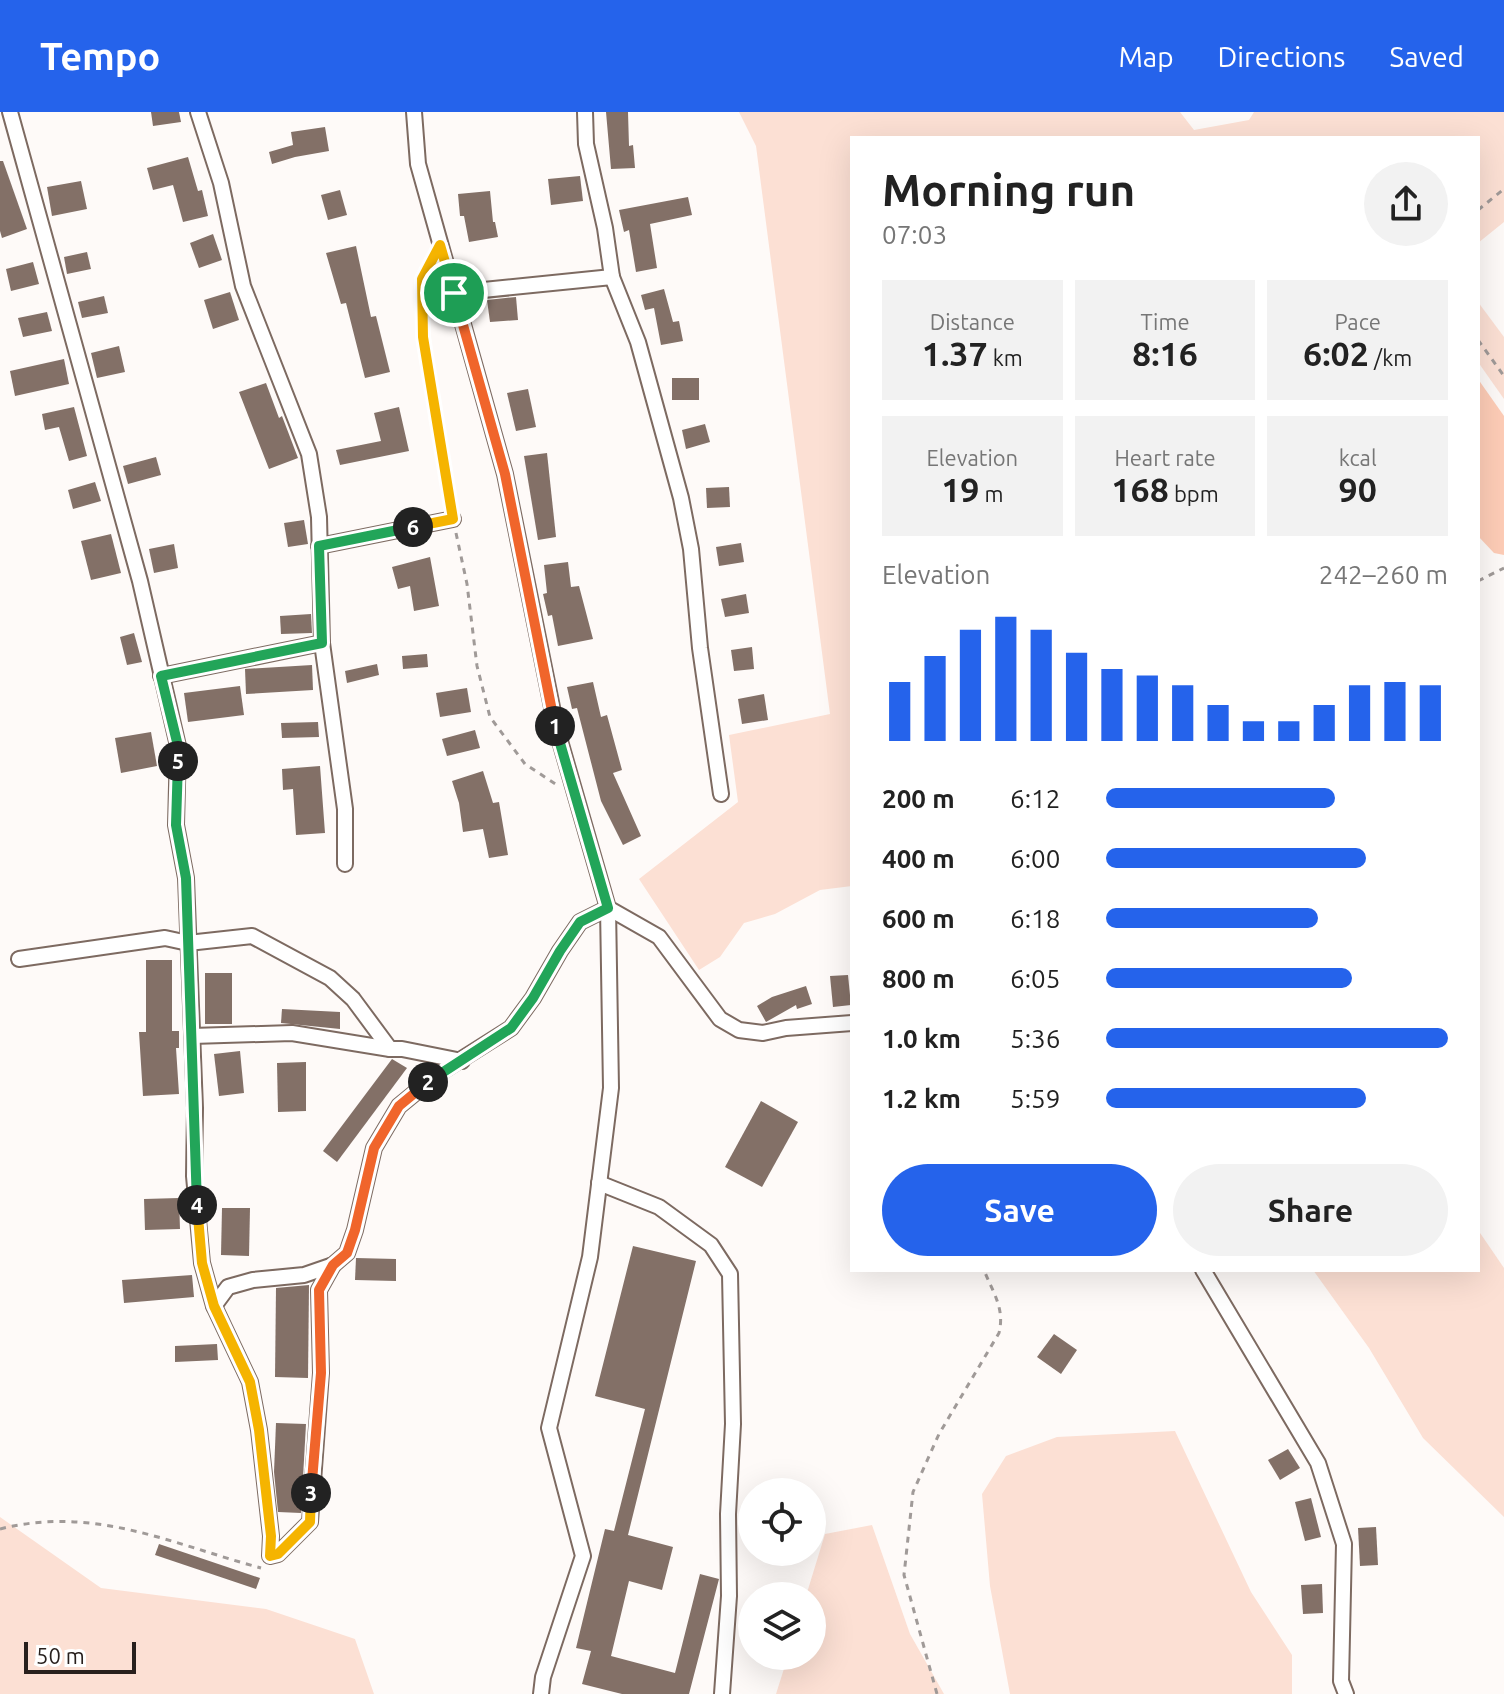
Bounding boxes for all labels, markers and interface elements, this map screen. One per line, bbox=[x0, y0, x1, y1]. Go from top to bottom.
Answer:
text: Tempo bbox=[40, 35, 161, 77]
text: Map bbox=[1118, 41, 1174, 72]
text: Directions bbox=[1218, 41, 1345, 72]
text: Saved bbox=[1389, 41, 1464, 72]
button: share bbox=[1364, 162, 1448, 246]
text: Morning run bbox=[882, 165, 1135, 214]
text: 07:03 bbox=[882, 220, 947, 249]
pin bbox=[420, 259, 488, 327]
icon: arrive bbox=[432, 271, 476, 315]
text: Distance bbox=[930, 309, 1015, 334]
text: Time bbox=[1140, 309, 1190, 334]
text: Pace bbox=[1334, 309, 1381, 334]
text: 1.37 bbox=[922, 334, 988, 372]
text: 8:16 bbox=[1132, 334, 1198, 372]
text: 6:02 bbox=[1303, 334, 1369, 372]
text: km bbox=[988, 345, 1023, 370]
text: /km bbox=[1369, 345, 1412, 370]
text: Elevation bbox=[926, 445, 1018, 470]
text: Heart rate bbox=[1114, 445, 1216, 470]
text: kcal bbox=[1339, 445, 1377, 470]
text: 19 bbox=[941, 470, 979, 508]
text: 168 bbox=[1111, 470, 1169, 508]
text: 90 bbox=[1338, 470, 1377, 508]
text: m bbox=[979, 481, 1004, 506]
text: bpm bbox=[1169, 481, 1219, 506]
pin: 6 bbox=[393, 507, 433, 547]
text: 6 bbox=[407, 514, 419, 539]
text: Elevation bbox=[882, 560, 990, 589]
text: 242–260 m bbox=[1319, 560, 1448, 589]
pin: 1 bbox=[535, 706, 575, 746]
text: 1 bbox=[549, 713, 561, 738]
pin: 5 bbox=[158, 741, 198, 781]
text: 5 bbox=[172, 748, 184, 773]
text: 200 m bbox=[882, 784, 955, 813]
text: 6:12 bbox=[1010, 784, 1060, 813]
text: 400 m bbox=[882, 844, 955, 873]
text: 6:00 bbox=[1010, 844, 1060, 873]
text: 600 m bbox=[882, 904, 955, 933]
text: 6:18 bbox=[1010, 904, 1060, 933]
text: 800 m bbox=[882, 964, 955, 993]
text: 6:05 bbox=[1010, 964, 1060, 993]
text: 1.0 km bbox=[882, 1024, 961, 1053]
text: 5:36 bbox=[1010, 1024, 1060, 1053]
pin: 2 bbox=[408, 1062, 448, 1102]
text: 2 bbox=[422, 1069, 434, 1094]
text: 1.2 km bbox=[882, 1084, 961, 1113]
text: 5:59 bbox=[1010, 1084, 1060, 1113]
button: Save bbox=[882, 1164, 1157, 1256]
button: Share bbox=[1173, 1164, 1448, 1256]
pin: 4 bbox=[177, 1185, 217, 1225]
text: 4 bbox=[191, 1192, 203, 1217]
pin: 3 bbox=[291, 1473, 331, 1513]
map controls bbox=[738, 1478, 826, 1670]
button: locate bbox=[738, 1478, 826, 1566]
text: 3 bbox=[305, 1480, 317, 1505]
button: layers bbox=[738, 1582, 826, 1670]
scale bar bbox=[24, 1638, 136, 1674]
text: 50 m bbox=[36, 1643, 85, 1668]

